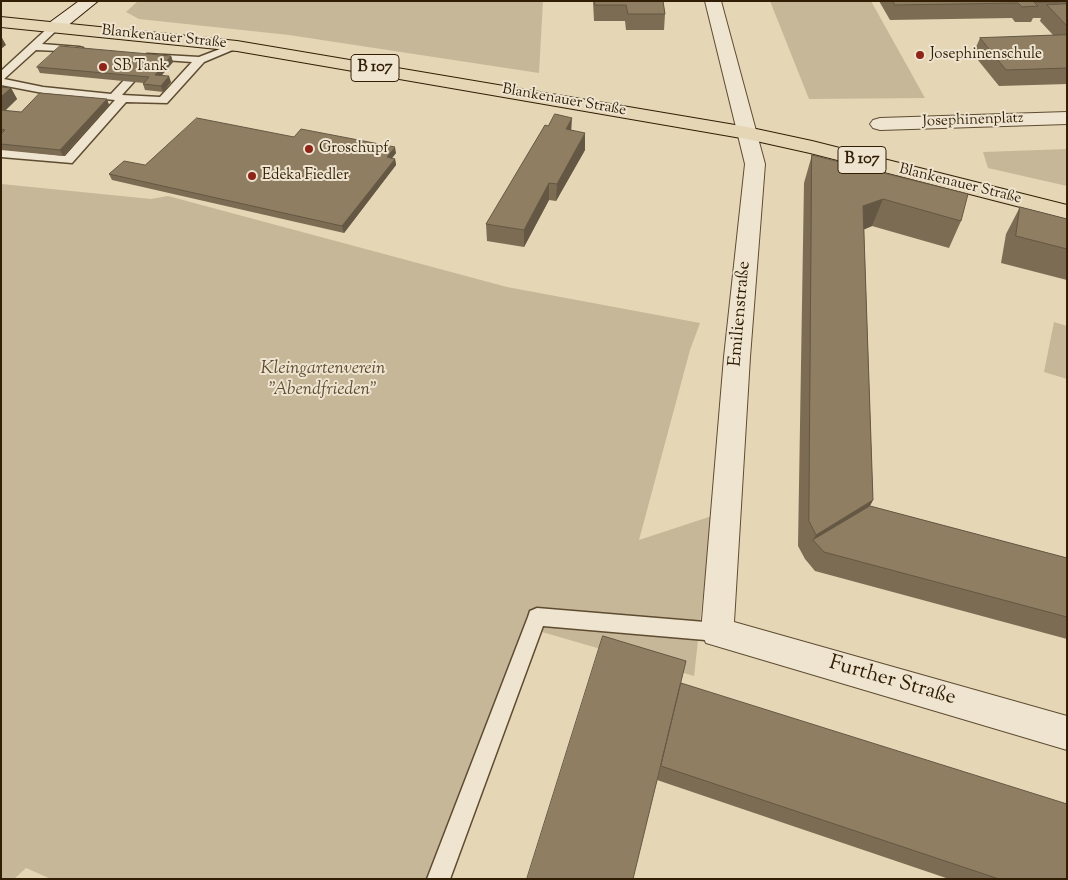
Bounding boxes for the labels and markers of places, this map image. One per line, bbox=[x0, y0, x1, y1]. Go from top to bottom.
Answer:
place label: Josephinenschule bbox=[930, 46, 1042, 64]
marker: Josephinenschule bbox=[914, 49, 926, 61]
place label: SB Tank bbox=[113, 58, 168, 76]
marker: SB Tank bbox=[97, 61, 109, 73]
place label: Groschupf bbox=[319, 140, 388, 158]
marker: Groschupf bbox=[303, 143, 315, 155]
place label: Edeka Fiedler bbox=[262, 167, 349, 185]
marker: Edeka Fiedler bbox=[246, 170, 258, 182]

